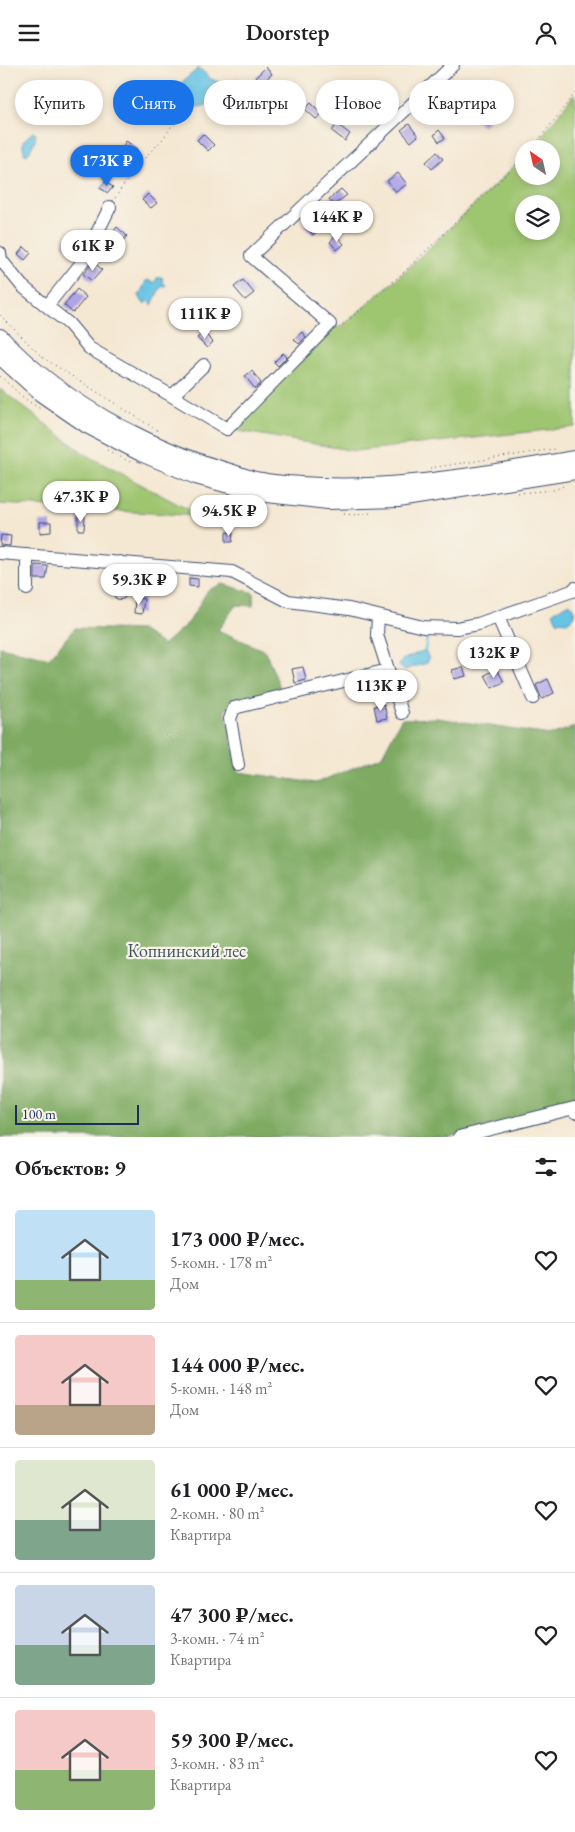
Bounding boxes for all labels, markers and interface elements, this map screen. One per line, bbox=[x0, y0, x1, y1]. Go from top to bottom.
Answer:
text: Doorstep bbox=[246, 18, 329, 47]
icon: menu bbox=[15, 19, 43, 47]
icon: person bbox=[532, 19, 560, 47]
chip: Купить bbox=[15, 80, 103, 125]
chip: Снять bbox=[113, 80, 194, 125]
chip: Фильтры bbox=[204, 80, 306, 125]
chip: Новое bbox=[316, 80, 399, 125]
chip: Квартира bbox=[409, 80, 514, 125]
north arrow bbox=[515, 140, 560, 185]
map controls bbox=[515, 140, 560, 240]
pin: 173K ₽ bbox=[66, 145, 148, 187]
text: 173K ₽ bbox=[81, 150, 133, 171]
button: layers bbox=[515, 195, 560, 240]
pin: 144K ₽ bbox=[296, 201, 378, 243]
text: 144K ₽ bbox=[311, 206, 363, 227]
pin: 61K ₽ bbox=[58, 229, 128, 272]
text: 61K ₽ bbox=[72, 235, 114, 256]
pin: 111K ₽ bbox=[164, 297, 246, 340]
text: 111K ₽ bbox=[179, 303, 231, 324]
pin: 47.3K ₽ bbox=[35, 481, 127, 523]
text: 47.3K ₽ bbox=[53, 486, 109, 507]
pin: 94.5K ₽ bbox=[183, 495, 275, 537]
text: 94.5K ₽ bbox=[201, 500, 257, 521]
pin: 59.3K ₽ bbox=[93, 563, 185, 606]
text: 59.3K ₽ bbox=[111, 569, 167, 590]
pin: 132K ₽ bbox=[453, 637, 535, 679]
text: 132K ₽ bbox=[468, 642, 520, 663]
pin: 113K ₽ bbox=[340, 669, 422, 712]
text: 113K ₽ bbox=[355, 675, 407, 696]
park label: Копнинский лес bbox=[128, 939, 246, 962]
scale bar bbox=[15, 1102, 139, 1125]
text: 100 m bbox=[22, 1105, 56, 1123]
icon: filters bbox=[532, 1153, 560, 1181]
text: Объектов: 9 bbox=[15, 1154, 126, 1181]
text: 173 000 ₽/мес. bbox=[170, 1225, 305, 1252]
icon: home bbox=[55, 1230, 115, 1290]
icon: heart bbox=[532, 1246, 560, 1274]
text: 5-комн. · 178 m² bbox=[170, 1252, 272, 1273]
text: Дом bbox=[170, 1273, 199, 1294]
text: 144 000 ₽/мес. bbox=[170, 1351, 305, 1378]
icon: home bbox=[55, 1355, 115, 1415]
icon: heart bbox=[532, 1371, 560, 1399]
text: 5-комн. · 148 m² bbox=[170, 1378, 272, 1399]
text: Дом bbox=[170, 1399, 199, 1420]
text: 61 000 ₽/мес. bbox=[170, 1476, 294, 1503]
icon: home bbox=[55, 1480, 115, 1540]
icon: heart bbox=[532, 1496, 560, 1524]
text: 2-комн. · 80 m² bbox=[170, 1503, 265, 1524]
text: Квартира bbox=[170, 1524, 231, 1545]
text: 47 300 ₽/мес. bbox=[170, 1601, 294, 1628]
icon: home bbox=[55, 1605, 115, 1665]
icon: heart bbox=[532, 1621, 560, 1649]
text: 3-комн. · 74 m² bbox=[170, 1628, 265, 1649]
text: Квартира bbox=[170, 1649, 231, 1670]
text: 59 300 ₽/мес. bbox=[170, 1726, 294, 1753]
icon: home bbox=[55, 1730, 115, 1790]
icon: heart bbox=[532, 1746, 560, 1774]
text: 3-комн. · 83 m² bbox=[170, 1753, 265, 1774]
text: Квартира bbox=[170, 1774, 231, 1795]

